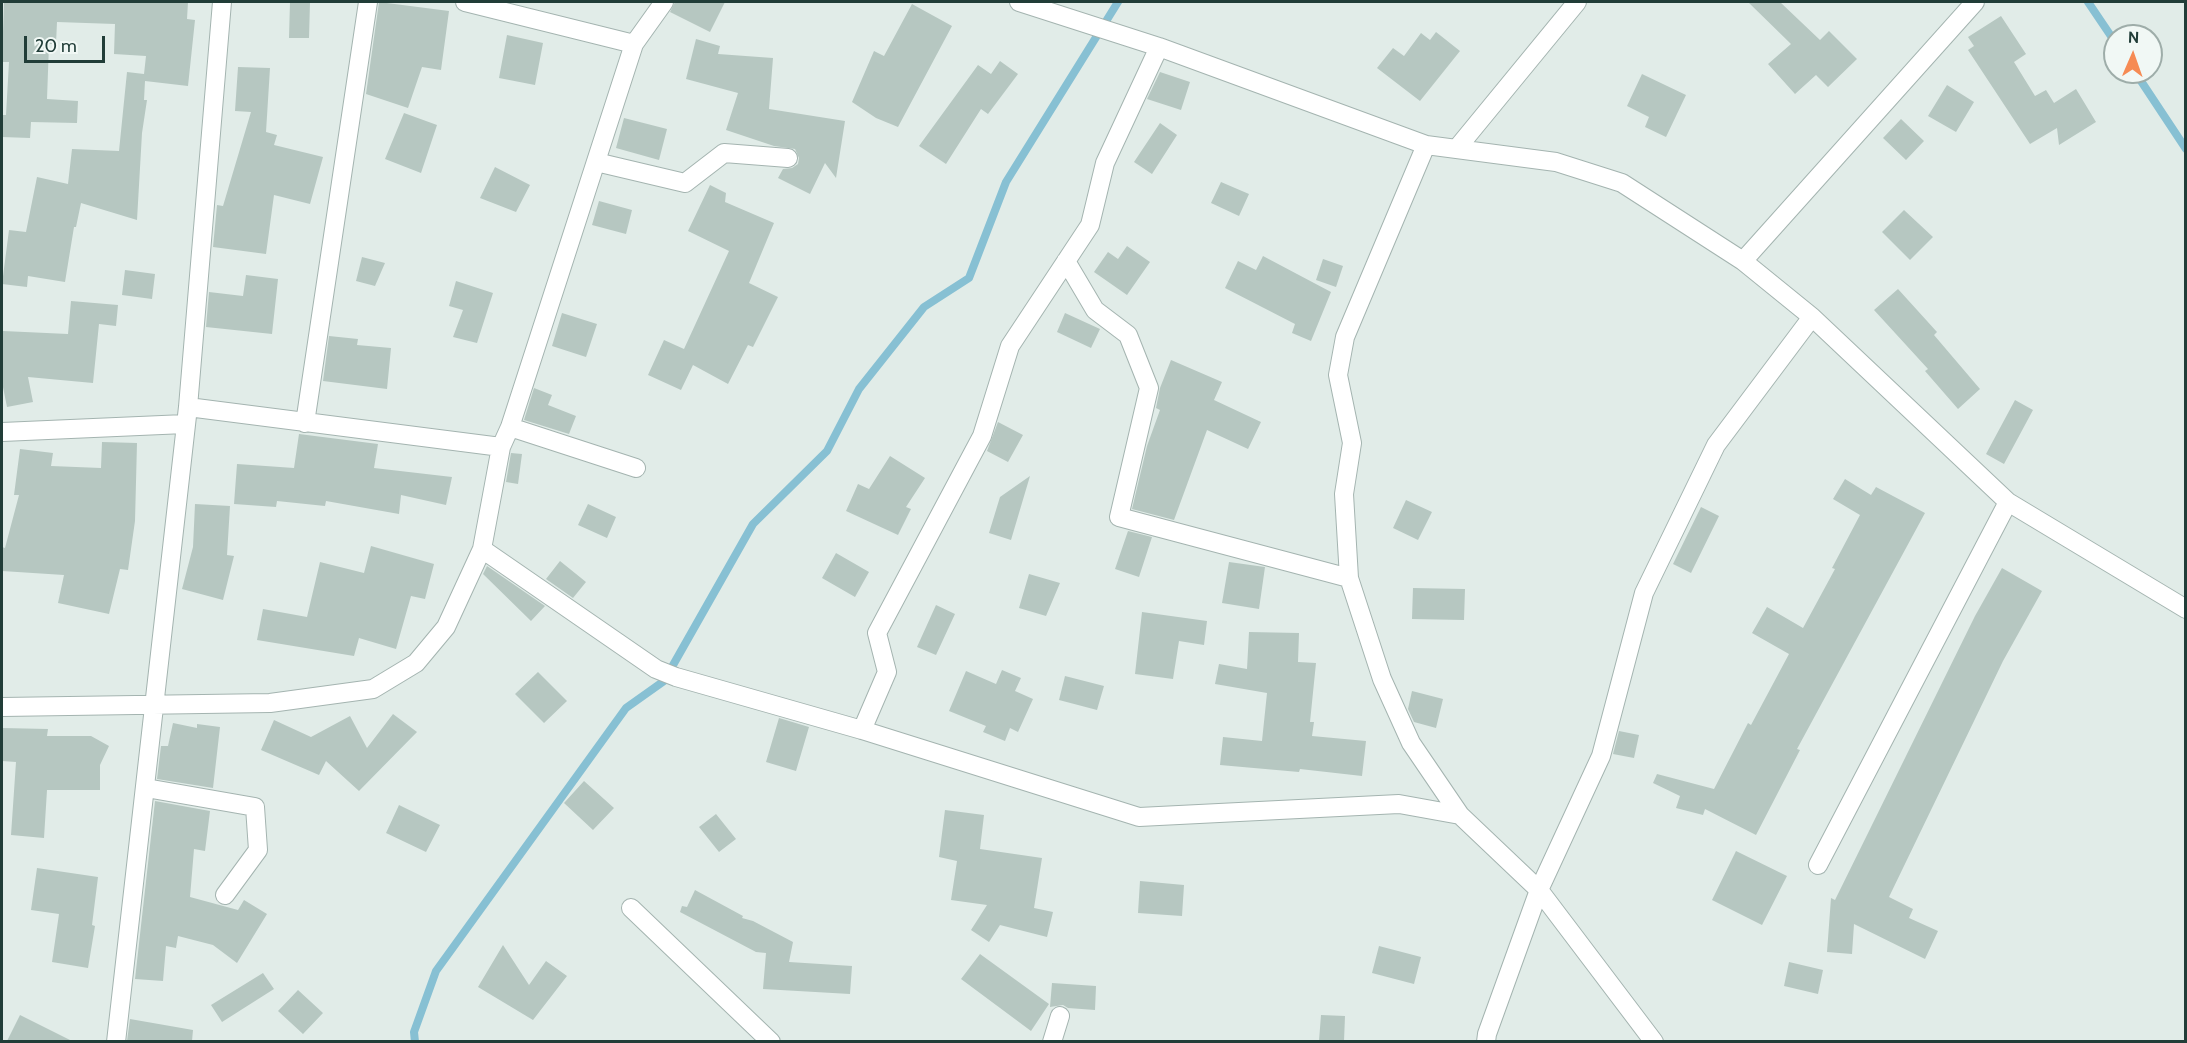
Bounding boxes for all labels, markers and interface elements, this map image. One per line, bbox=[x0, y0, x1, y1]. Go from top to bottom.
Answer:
scale bar bbox=[27, 24, 108, 62]
north arrow bbox=[2103, 24, 2163, 84]
text: N bbox=[2128, 28, 2140, 47]
text: 20 m bbox=[35, 35, 77, 57]

